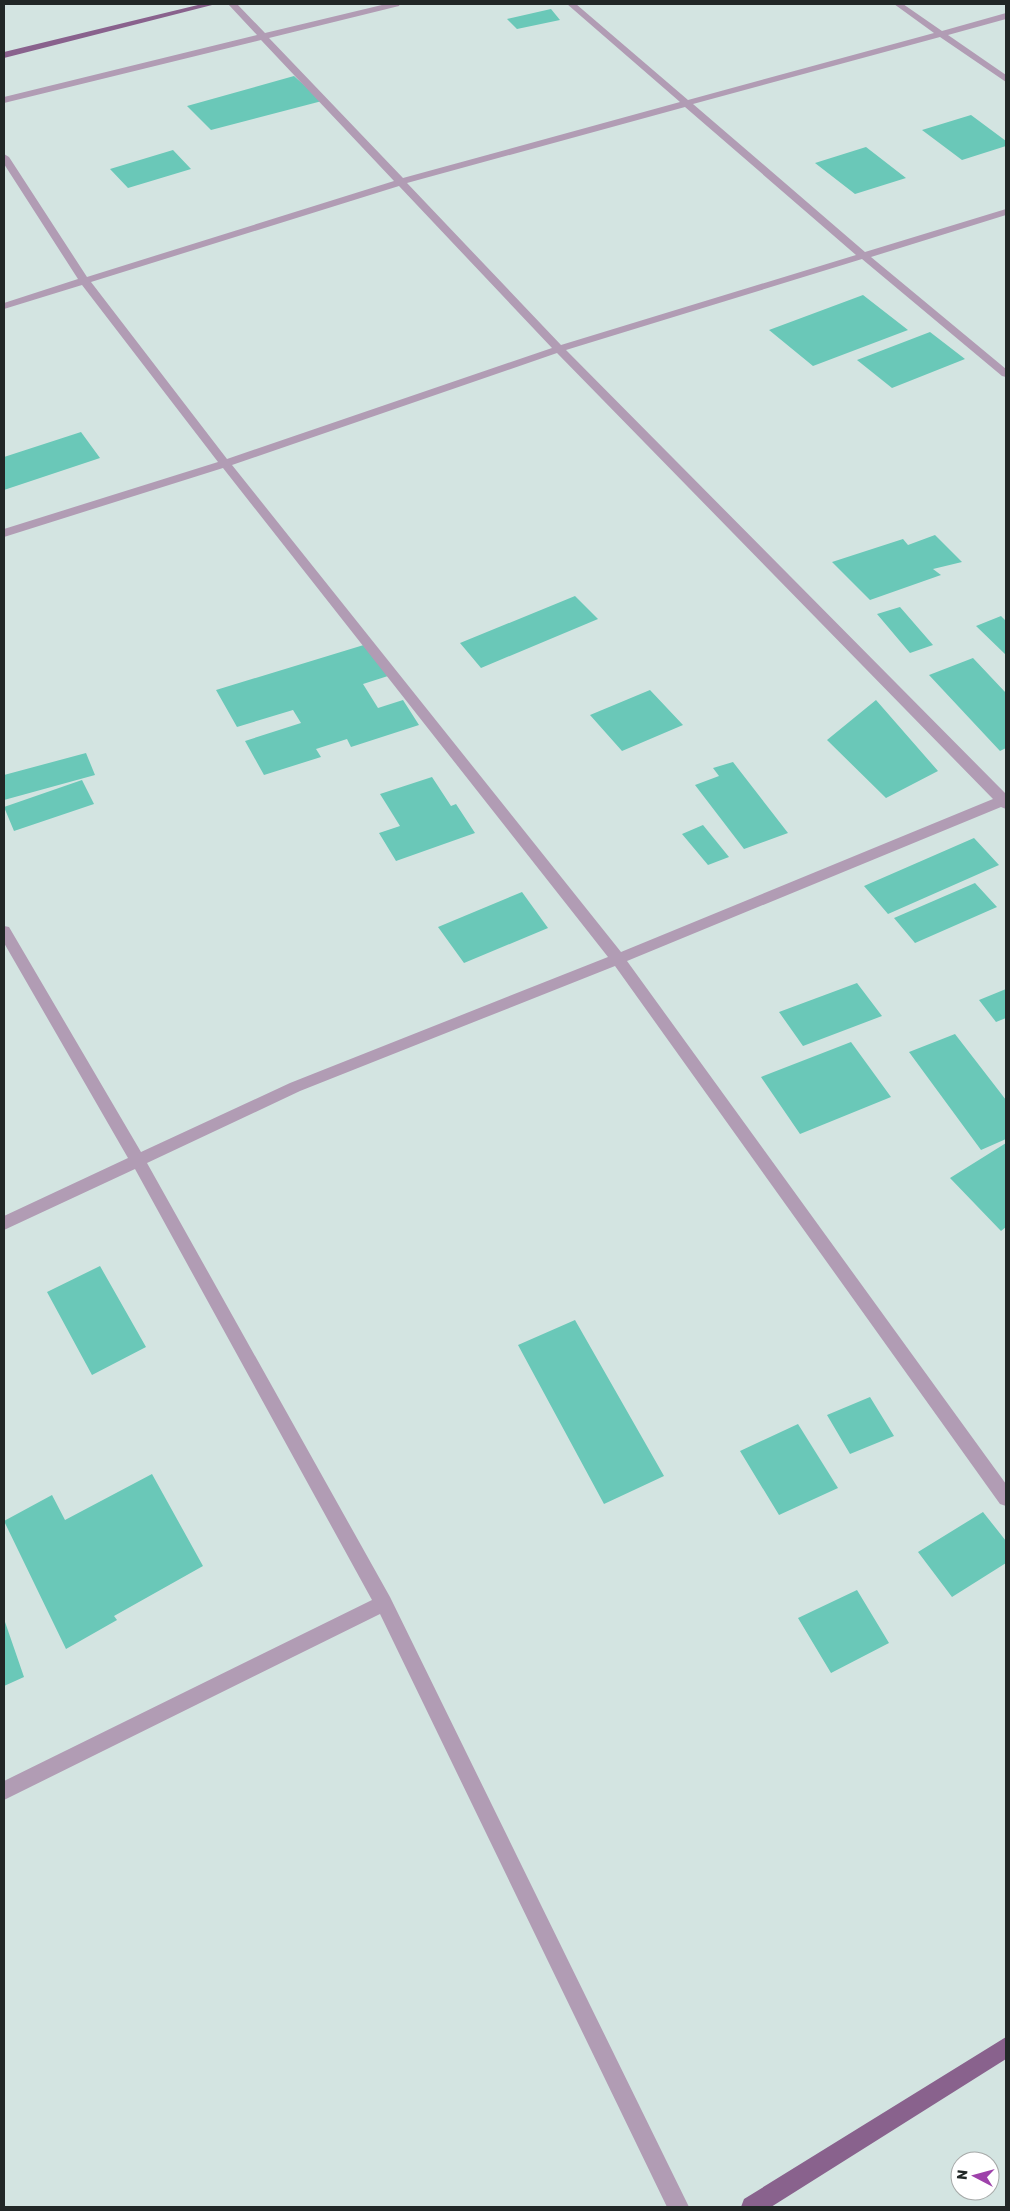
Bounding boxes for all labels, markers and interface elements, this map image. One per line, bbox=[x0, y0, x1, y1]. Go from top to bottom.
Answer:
north arrow bbox=[950, 2151, 1000, 2201]
text: N bbox=[954, 2169, 972, 2181]

